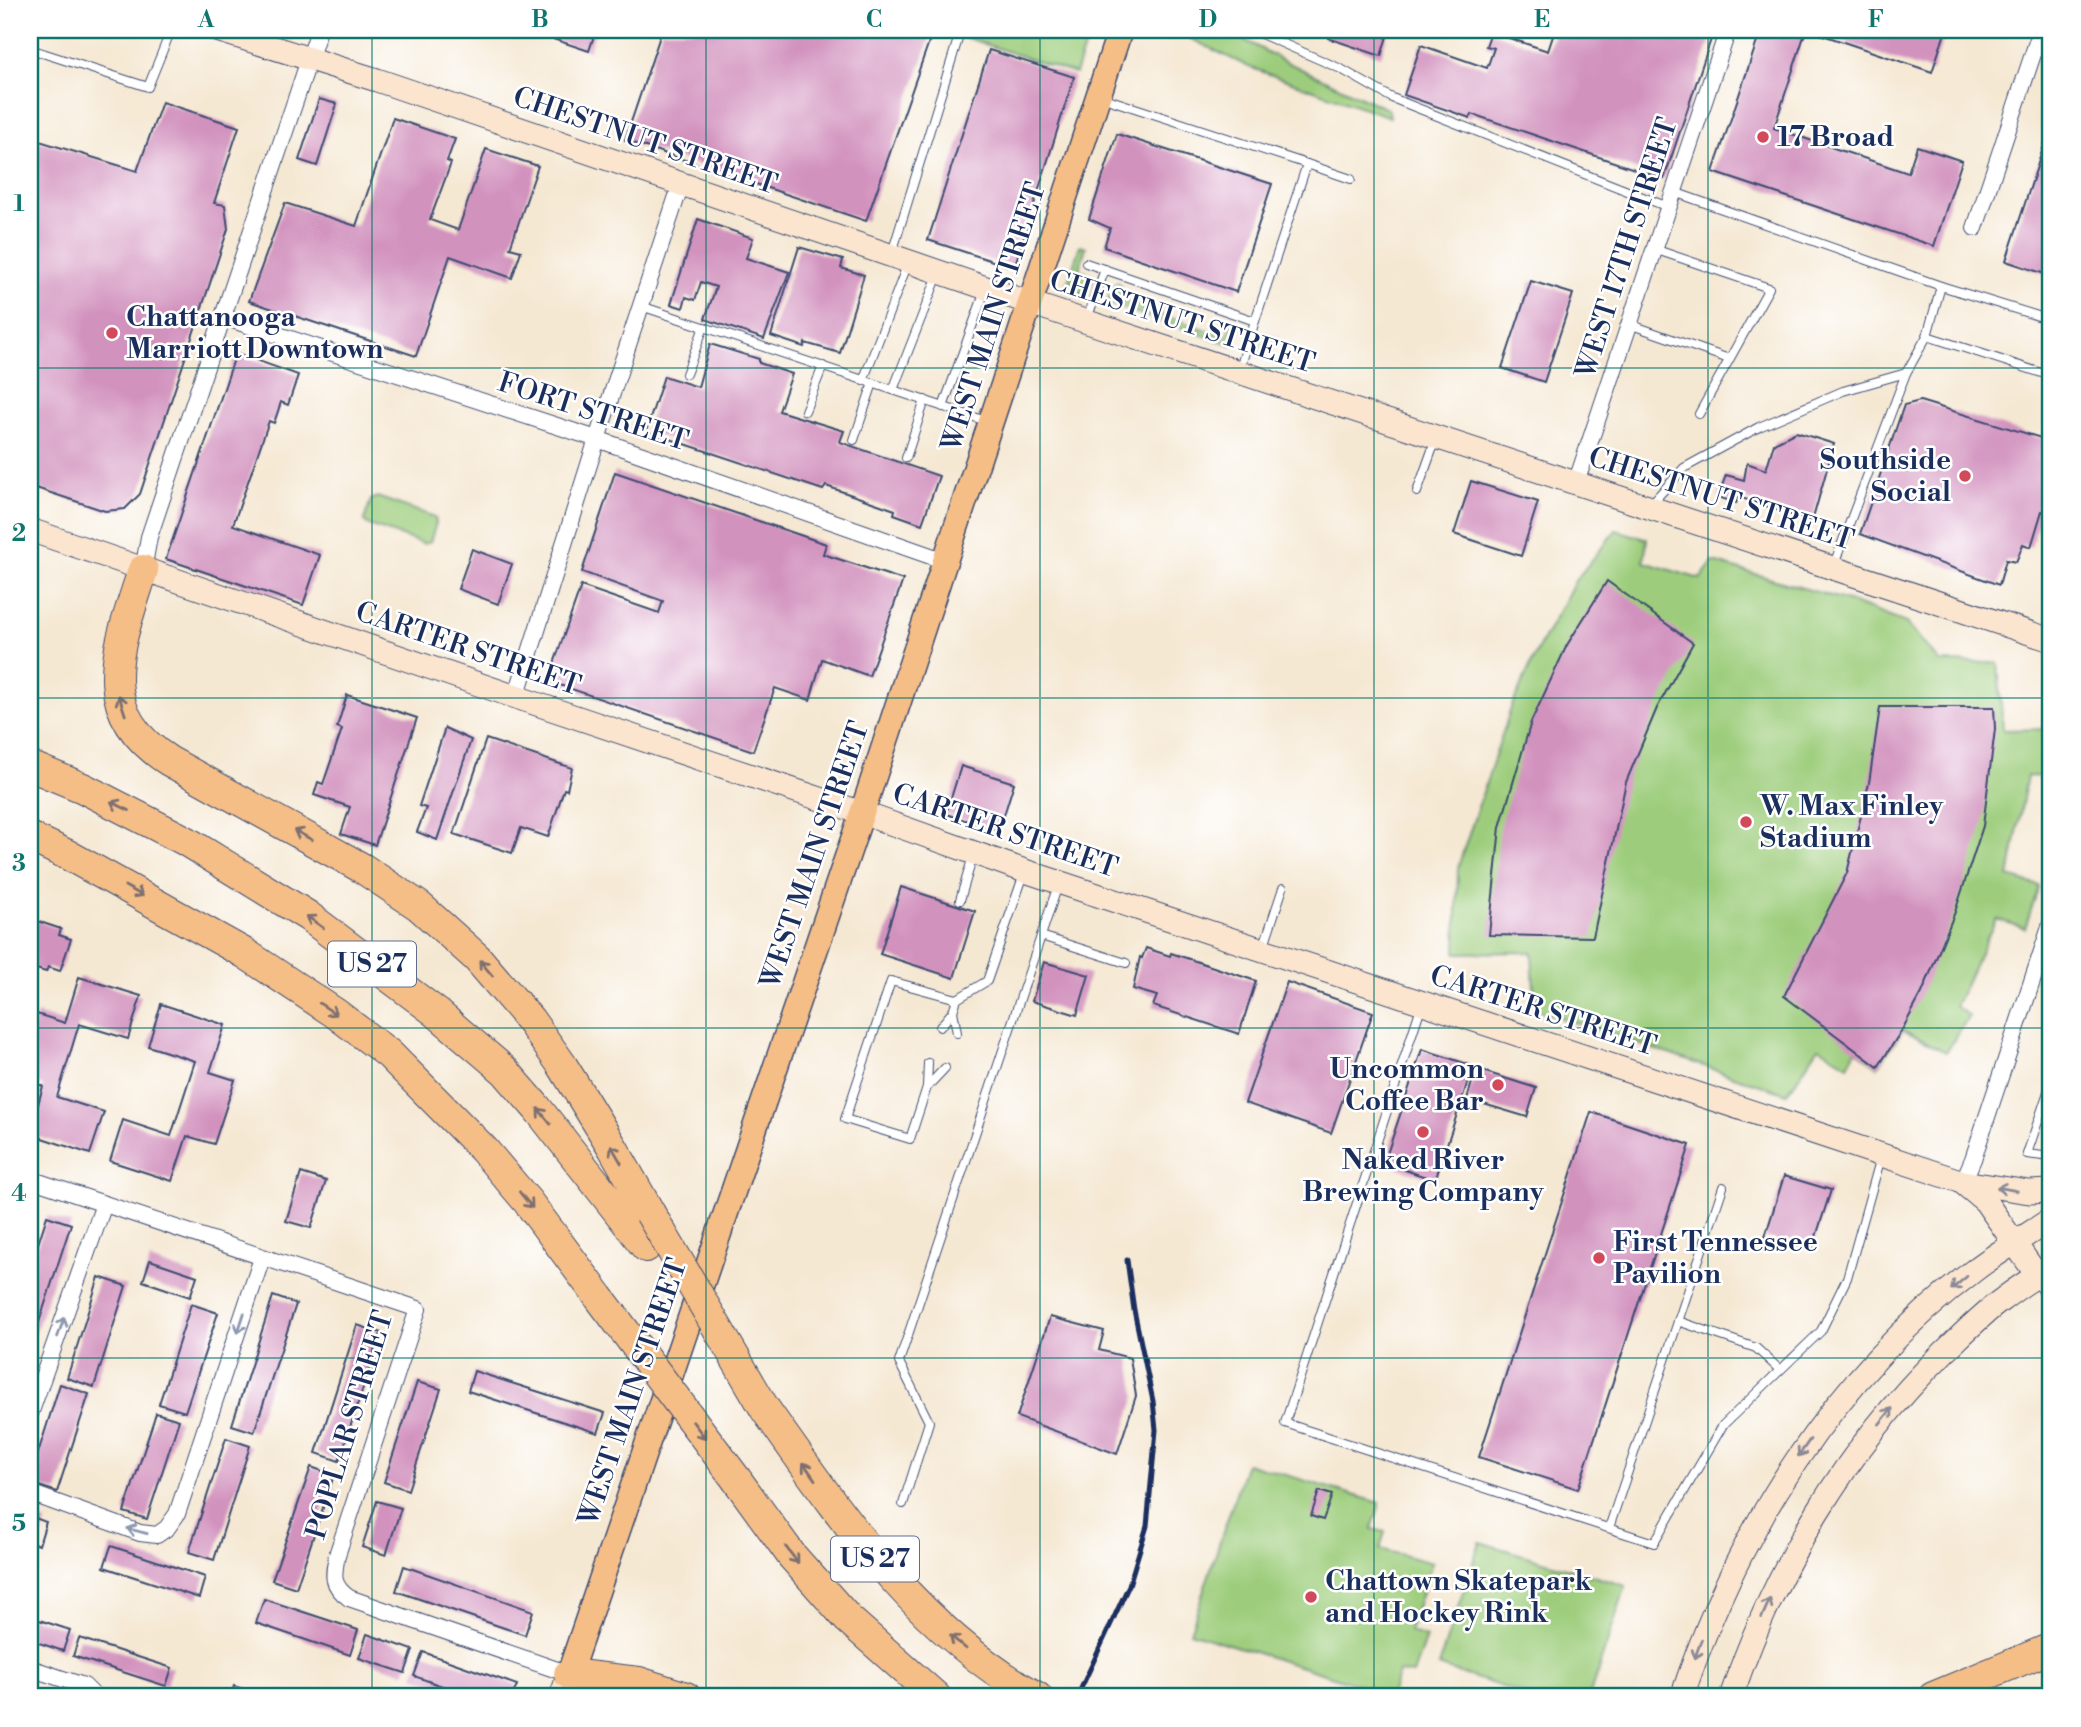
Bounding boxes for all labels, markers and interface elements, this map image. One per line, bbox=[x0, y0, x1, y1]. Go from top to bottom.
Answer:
text: A bbox=[197, 6, 215, 34]
text: B bbox=[531, 6, 549, 34]
text: C bbox=[866, 6, 882, 34]
text: D bbox=[1199, 6, 1217, 34]
text: E bbox=[1534, 6, 1550, 34]
text: F bbox=[1868, 6, 1884, 34]
street label: CHESTNUT STREET bbox=[508, 79, 782, 203]
street label: WEST 17TH STREET bbox=[1568, 113, 1686, 384]
place label: 17 Broad bbox=[1777, 120, 1894, 155]
marker: 17 Broad bbox=[1755, 129, 1771, 145]
street label: WEST MAIN STREET bbox=[934, 178, 1054, 457]
text: 1 bbox=[13, 190, 25, 218]
street label: CHESTNUT STREET bbox=[1045, 263, 1319, 381]
place label: Chattanooga Marriott Downtown bbox=[126, 300, 383, 367]
marker: Chattanooga Marriott Downtown bbox=[104, 325, 120, 341]
street label: FORT STREET bbox=[493, 365, 693, 459]
street label: CHESTNUT STREET bbox=[1584, 440, 1858, 558]
place label: Southside Social bbox=[1820, 443, 1951, 510]
marker: Southside Social bbox=[1957, 468, 1973, 484]
text: 2 bbox=[12, 520, 26, 548]
street label: CARTER STREET bbox=[351, 594, 585, 704]
one-way arrow bbox=[115, 695, 127, 717]
street label: WEST MAIN STREET bbox=[752, 717, 877, 994]
street label: CARTER STREET bbox=[888, 776, 1122, 886]
place label: W. Max Finley Stadium bbox=[1759, 789, 1944, 856]
one-way arrow bbox=[110, 799, 131, 813]
marker: W. Max Finley Stadium bbox=[1738, 814, 1754, 830]
one-way arrow bbox=[293, 828, 313, 842]
text: 3 bbox=[12, 850, 26, 878]
one-way arrow bbox=[123, 885, 144, 898]
one-way arrow bbox=[306, 915, 325, 930]
road number: US 27 bbox=[328, 942, 416, 987]
street label: CARTER STREET bbox=[1426, 958, 1660, 1064]
one-way arrow bbox=[478, 959, 494, 977]
one-way arrow bbox=[318, 1002, 337, 1016]
place label: Uncommon Coffee Bar bbox=[1329, 1052, 1484, 1119]
marker: Uncommon Coffee Bar bbox=[1490, 1077, 1506, 1093]
one-way arrow bbox=[536, 1108, 552, 1126]
marker: Naked River Brewing Company bbox=[1415, 1124, 1431, 1140]
place label: Naked River Brewing Company bbox=[1302, 1143, 1545, 1210]
one-way arrow bbox=[609, 1144, 623, 1164]
text: 4 bbox=[11, 1180, 27, 1208]
one-way arrow bbox=[1996, 1182, 2019, 1195]
one-way arrow bbox=[518, 1191, 533, 1209]
place label: First Tennessee Pavilion bbox=[1613, 1225, 1818, 1292]
marker: First Tennessee Pavilion bbox=[1591, 1250, 1607, 1266]
street label: WEST MAIN STREET bbox=[570, 1254, 695, 1531]
one-way arrow bbox=[1951, 1275, 1969, 1290]
street label: POPLAR STREET bbox=[299, 1307, 401, 1543]
one-way arrow bbox=[234, 1311, 246, 1333]
one-way arrow bbox=[56, 1316, 68, 1338]
one-way arrow bbox=[1878, 1407, 1894, 1425]
one-way arrow bbox=[692, 1420, 706, 1439]
one-way arrow bbox=[1797, 1438, 1812, 1457]
one-way arrow bbox=[802, 1462, 816, 1481]
text: 5 bbox=[12, 1510, 26, 1538]
one-way arrow bbox=[126, 1524, 148, 1537]
road number: US 27 bbox=[831, 1536, 919, 1582]
one-way arrow bbox=[784, 1545, 799, 1564]
place label: Chattown Skatepark and Hockey Rink bbox=[1325, 1564, 1593, 1631]
marker: Chattown Skatepark and Hockey Rink bbox=[1303, 1589, 1319, 1605]
one-way arrow bbox=[1760, 1598, 1773, 1619]
one-way arrow bbox=[950, 1635, 968, 1650]
one-way arrow bbox=[1691, 1637, 1704, 1659]

